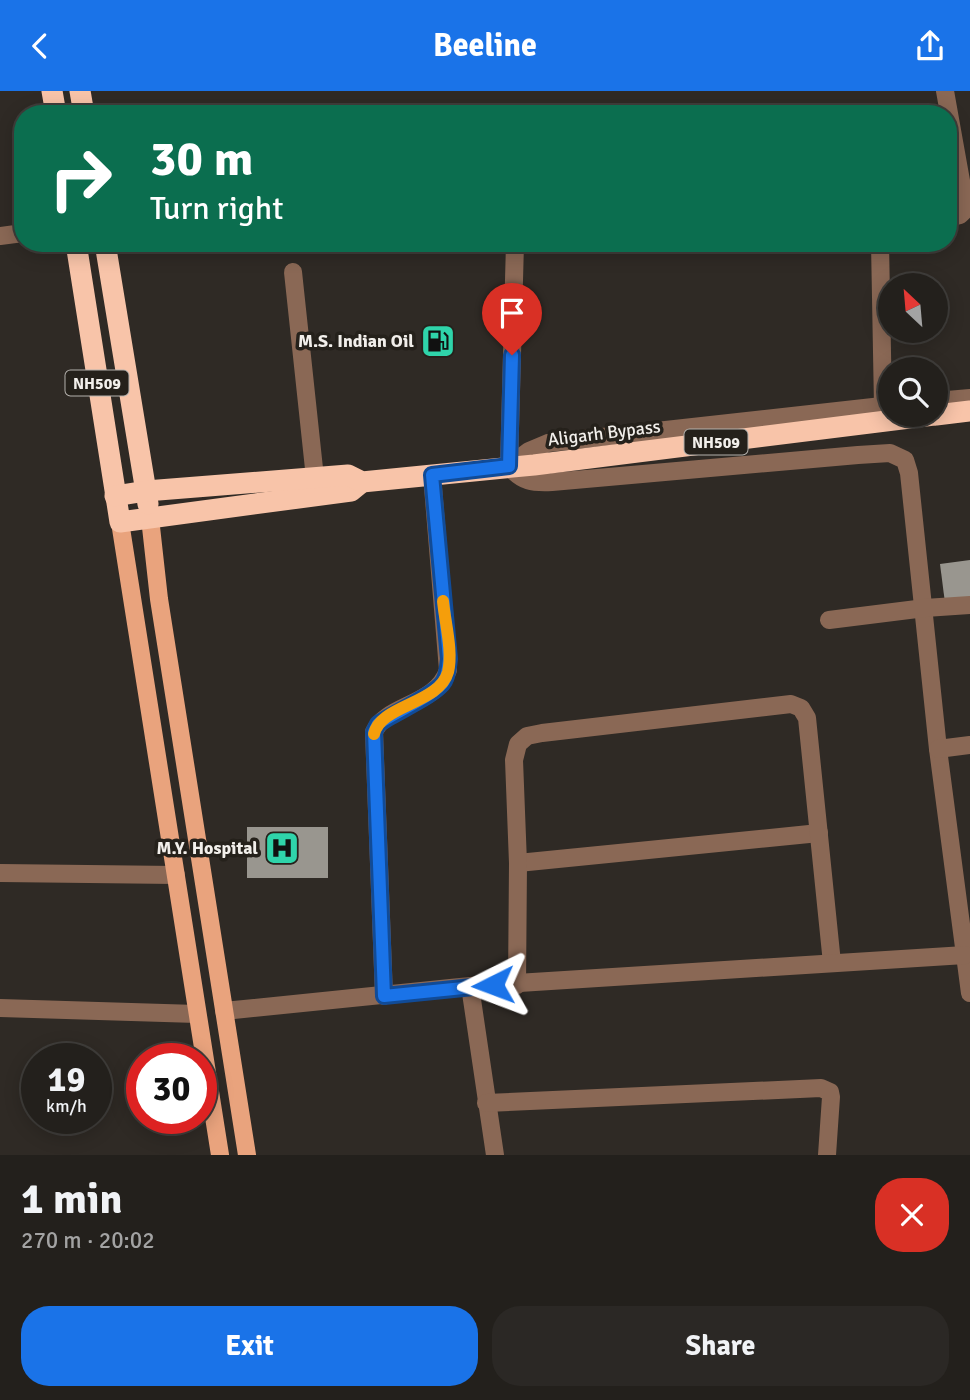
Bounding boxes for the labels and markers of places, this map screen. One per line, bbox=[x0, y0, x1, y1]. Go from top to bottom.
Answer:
pin bbox=[482, 283, 542, 355]
fuel station icon: M.S. Indian Oil bbox=[419, 322, 457, 360]
place label: M.S. Indian Oil bbox=[298, 330, 414, 352]
hospital icon: M.Y. Hospital bbox=[263, 829, 301, 867]
place label: M.Y. Hospital bbox=[156, 837, 258, 859]

